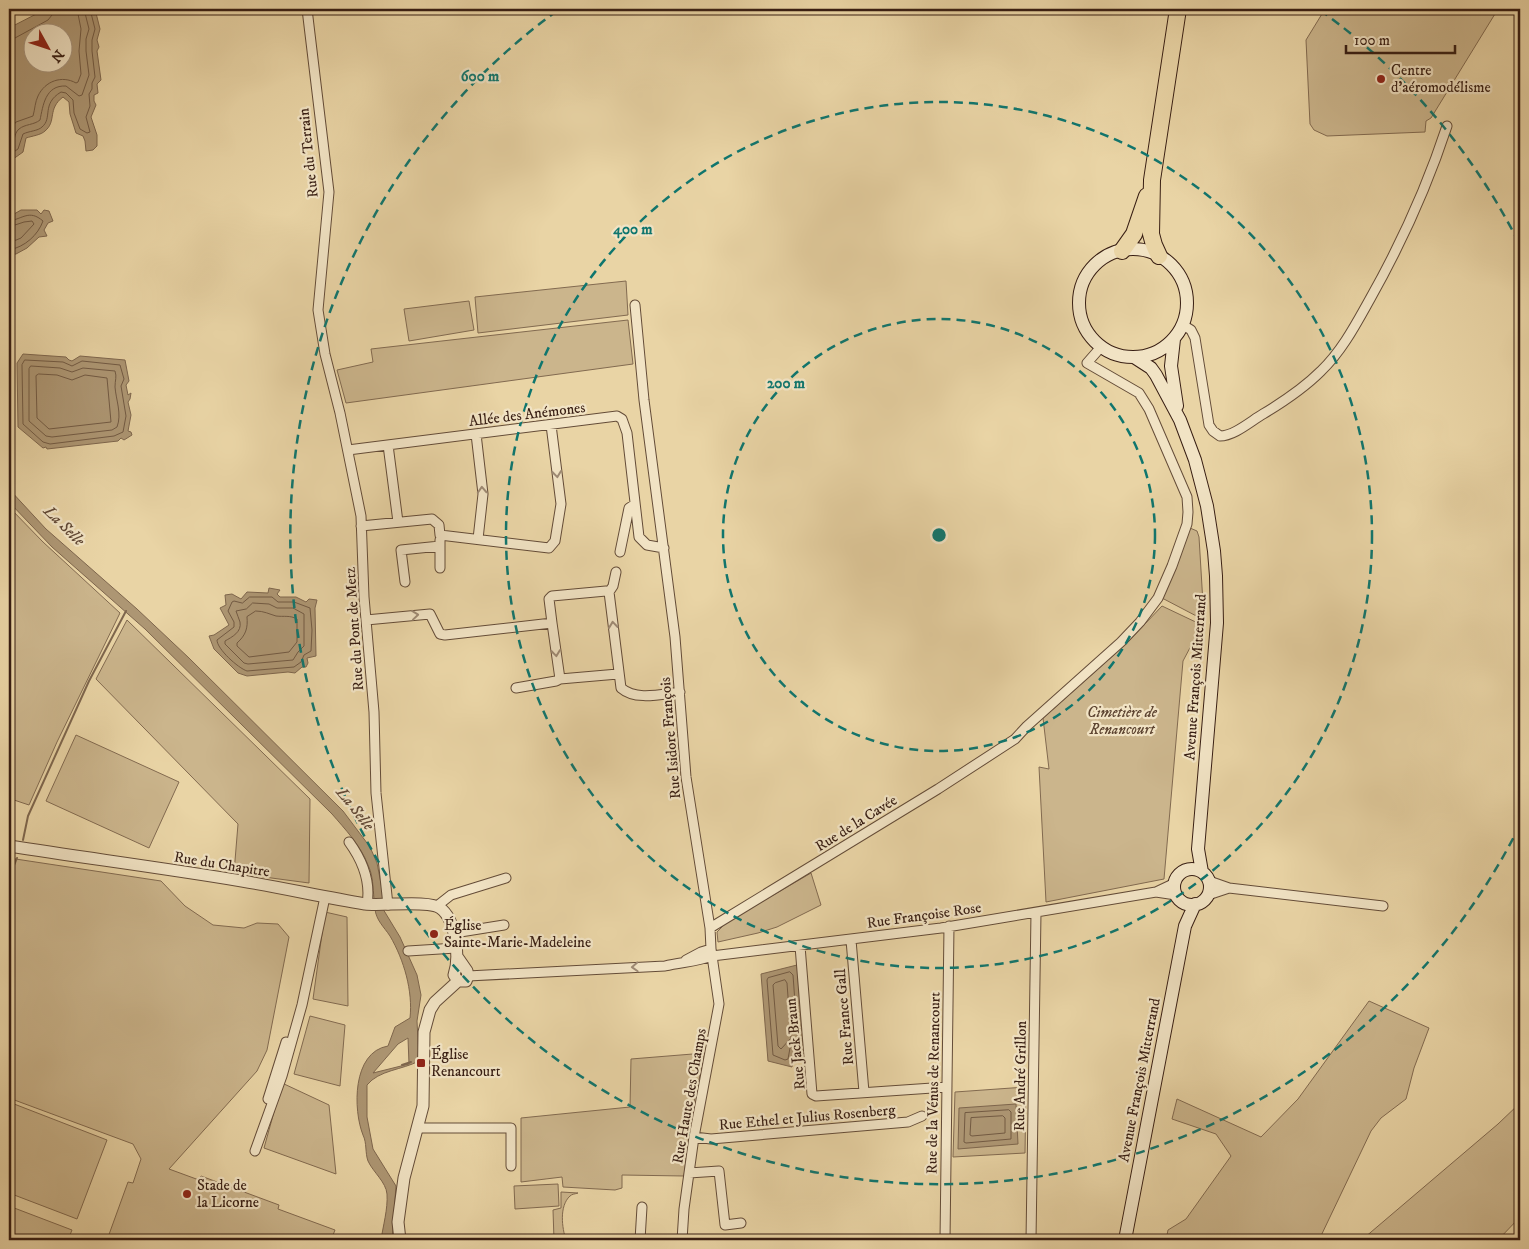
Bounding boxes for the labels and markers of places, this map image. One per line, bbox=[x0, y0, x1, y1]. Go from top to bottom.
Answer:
place label: Centre d'aéromodélisme bbox=[1391, 61, 1491, 97]
marker: Centre d'aéromodélisme bbox=[1375, 73, 1387, 85]
centre of rings bbox=[930, 526, 948, 544]
place label: Église Sainte-Marie-Madeleine bbox=[444, 916, 591, 952]
marker: Église Sainte-Marie-Madeleine bbox=[428, 928, 440, 940]
place label: Église Renancourt bbox=[431, 1045, 501, 1081]
marker: Église Renancourt bbox=[415, 1057, 427, 1069]
place label: Stade de la Licorne bbox=[197, 1176, 259, 1212]
marker: Stade de la Licorne bbox=[181, 1188, 193, 1200]

